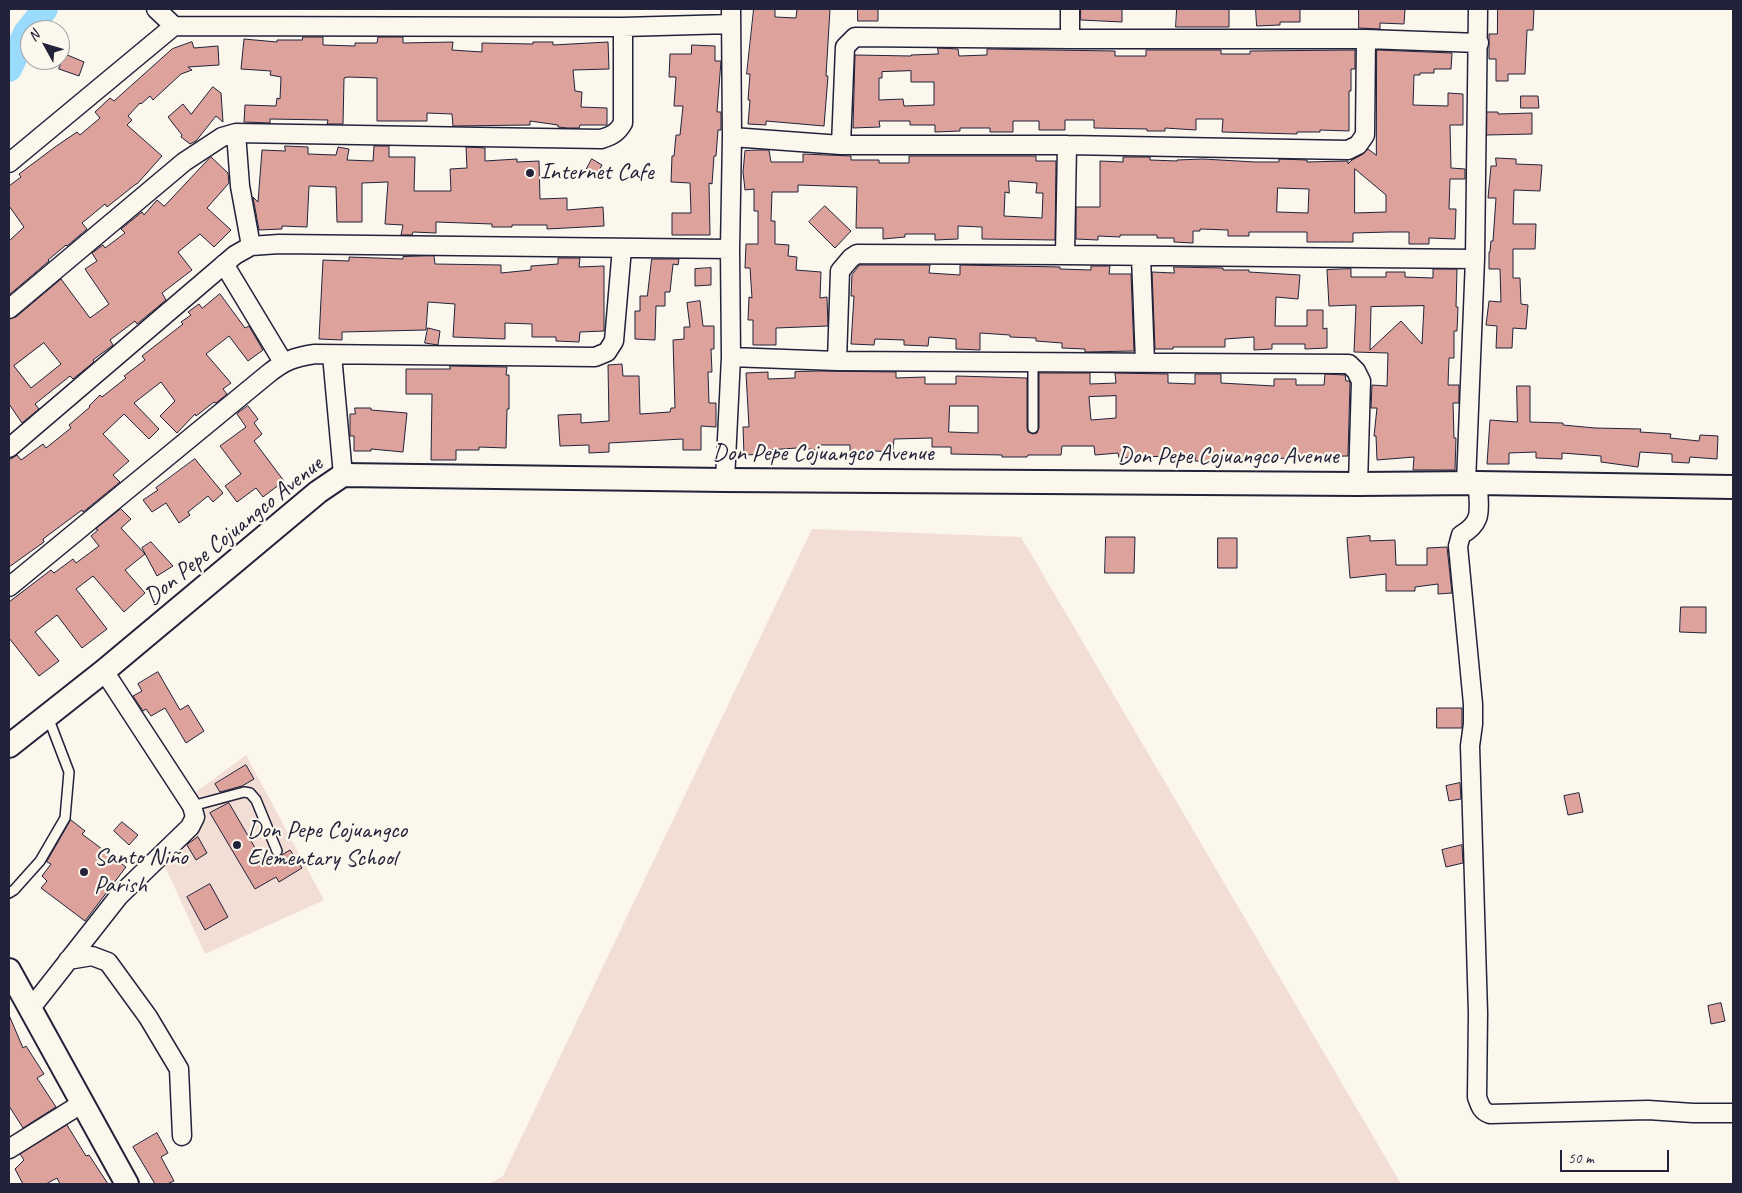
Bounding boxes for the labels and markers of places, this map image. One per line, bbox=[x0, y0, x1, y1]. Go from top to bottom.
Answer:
place label: Internet Cafe bbox=[540, 159, 653, 187]
marker: Internet Cafe bbox=[524, 167, 536, 179]
place label: Don Pepe Cojuangco Elementary School bbox=[247, 817, 407, 873]
marker: Don Pepe Cojuangco Elementary School bbox=[231, 839, 243, 851]
place label: Santo Niño Parish bbox=[94, 844, 188, 900]
marker: Santo Niño Parish bbox=[78, 866, 90, 878]

